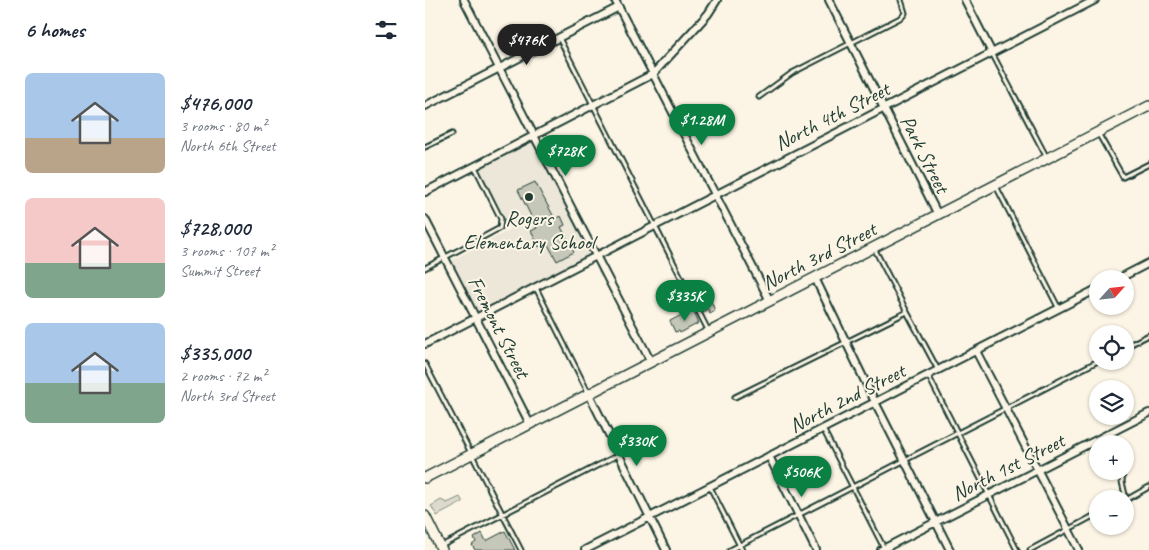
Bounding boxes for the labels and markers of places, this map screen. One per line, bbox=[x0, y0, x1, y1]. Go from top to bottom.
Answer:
pin: $476K bbox=[492, 23, 562, 66]
pin: $1.28M bbox=[661, 104, 743, 146]
pin: $728K bbox=[531, 134, 601, 177]
marker: Rogers Elementary School bbox=[523, 191, 535, 203]
place label: Rogers Elementary School bbox=[463, 205, 598, 255]
pin: $335K bbox=[650, 280, 720, 322]
pin: $330K bbox=[602, 424, 672, 467]
pin: $506K bbox=[767, 456, 837, 498]

